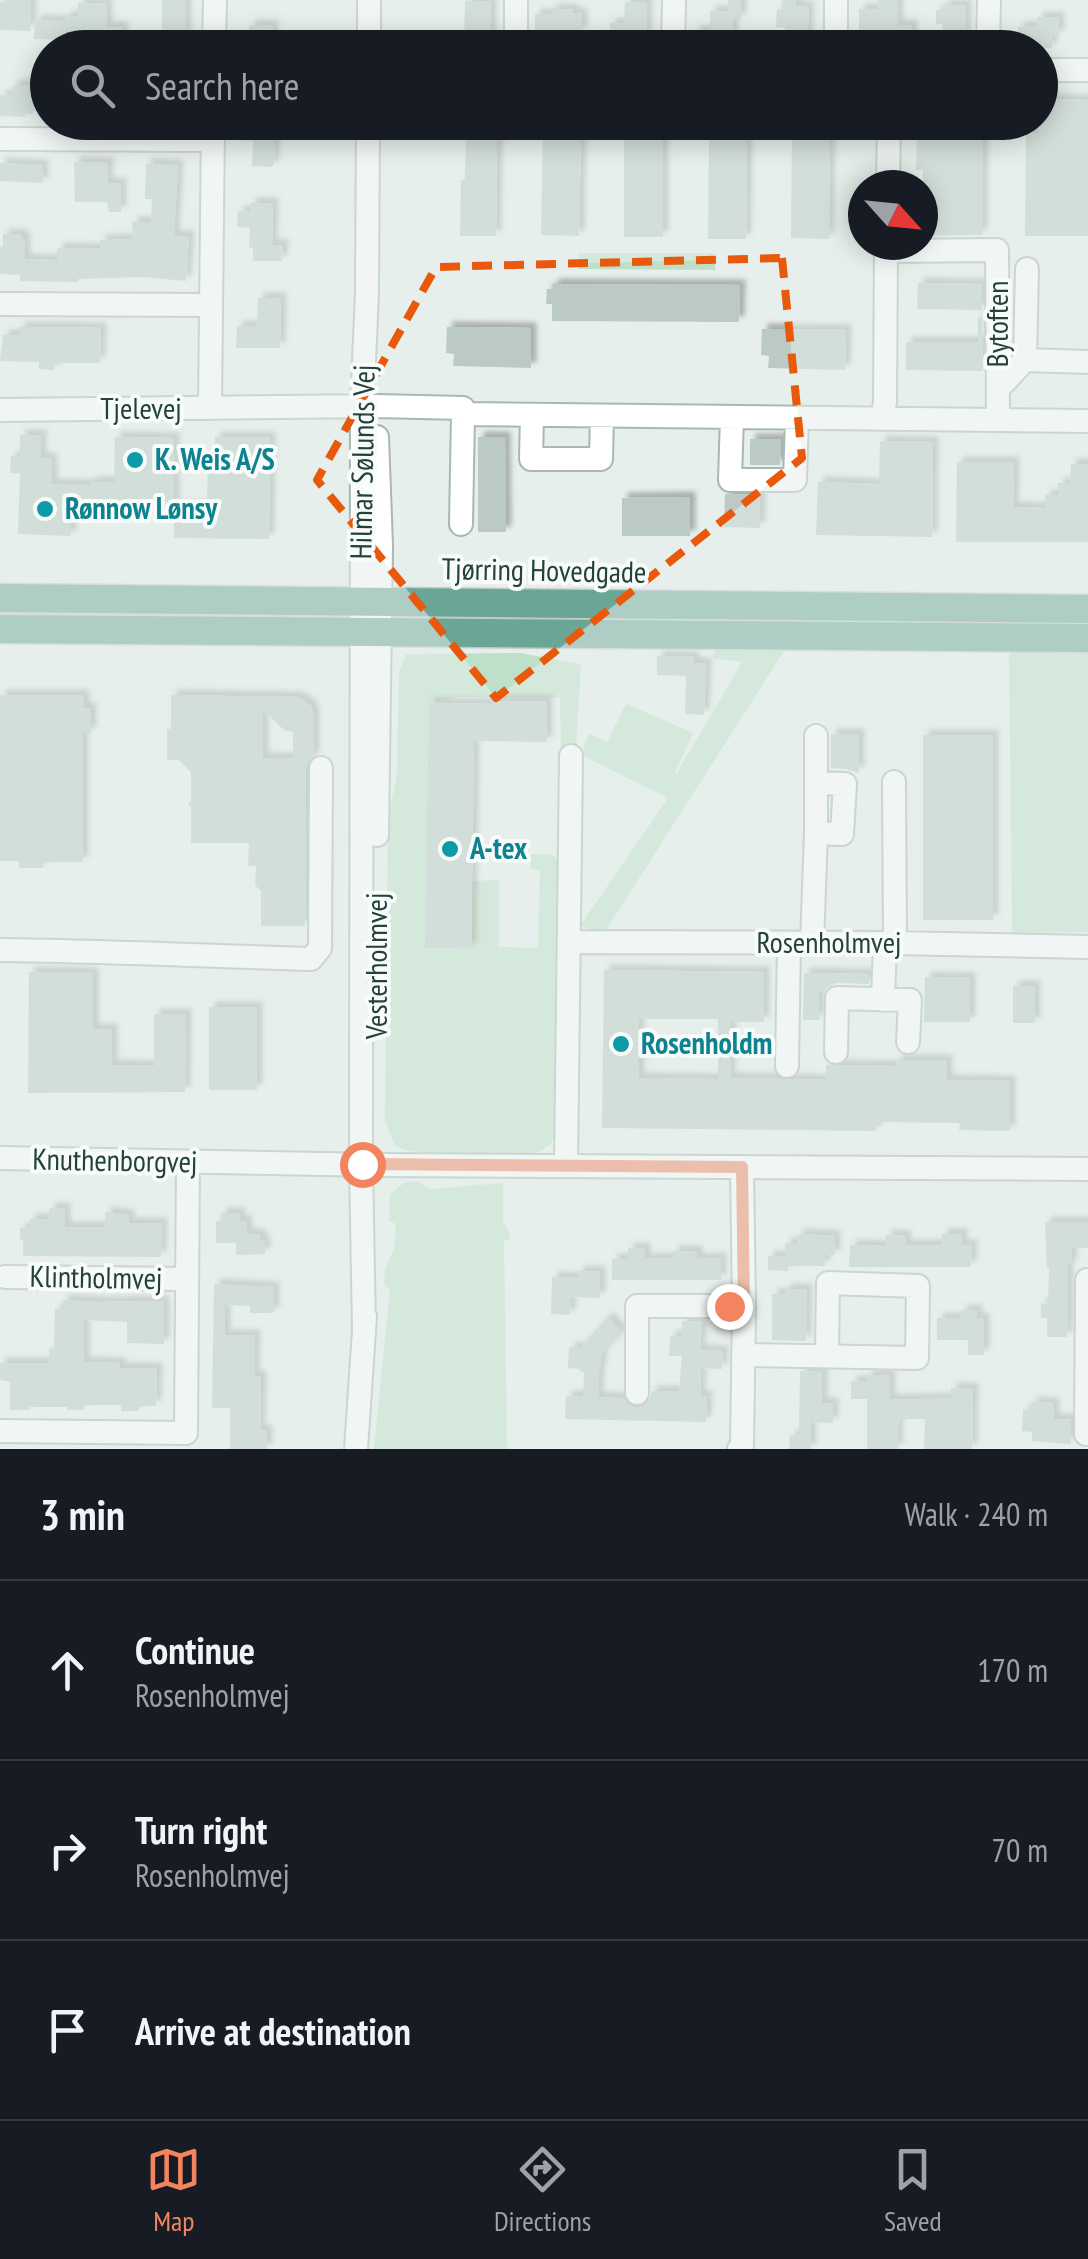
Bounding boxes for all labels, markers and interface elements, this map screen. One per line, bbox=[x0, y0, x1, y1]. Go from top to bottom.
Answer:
search box bbox=[30, 30, 1058, 140]
icon: search bbox=[65, 58, 120, 113]
text: Search here bbox=[145, 61, 299, 110]
north arrow bbox=[848, 170, 938, 260]
street label: Bytoften bbox=[977, 281, 1016, 368]
street label: Hilmar Sølunds Vej bbox=[340, 364, 383, 560]
street label: Tjelevej bbox=[100, 388, 182, 427]
place label: K. Weis A/S bbox=[155, 439, 275, 478]
marker: K. Weis A/S bbox=[124, 449, 146, 471]
place label: Rønnow Lønsy bbox=[65, 488, 218, 527]
marker: Rønnow Lønsy bbox=[34, 498, 56, 520]
street label: Tjørring Hovedgade bbox=[441, 548, 647, 591]
place label: A-tex bbox=[469, 828, 528, 867]
marker: A-tex bbox=[439, 838, 461, 860]
street label: Vesterholmvej bbox=[356, 893, 395, 1040]
street label: Rosenholmvej bbox=[756, 922, 902, 961]
place label: Rosenholdm bbox=[641, 1023, 772, 1062]
marker: Rosenholdm bbox=[610, 1033, 632, 1055]
street label: Knuthenborgvej bbox=[32, 1139, 198, 1180]
route start bbox=[340, 1142, 386, 1188]
street label: Klintholmvej bbox=[29, 1256, 163, 1297]
route end bbox=[707, 1284, 753, 1330]
text: 3 min bbox=[40, 1487, 125, 1542]
text: Walk · 240 m bbox=[904, 1493, 1048, 1535]
text: Continue bbox=[135, 1625, 255, 1674]
icon: ahead bbox=[40, 1643, 95, 1698]
text: 170 m bbox=[977, 1649, 1048, 1691]
text: Rosenholmvej bbox=[135, 1674, 290, 1716]
text: Turn right bbox=[135, 1805, 267, 1854]
icon: right bbox=[40, 1823, 95, 1878]
text: 70 m bbox=[992, 1829, 1048, 1871]
text: Rosenholmvej bbox=[135, 1854, 290, 1896]
icon: arrive bbox=[40, 2003, 95, 2058]
text: Arrive at destination bbox=[135, 2006, 411, 2055]
tab: Map bbox=[146, 2142, 201, 2239]
tab: Directions bbox=[494, 2142, 591, 2239]
tab: Saved bbox=[884, 2142, 942, 2239]

